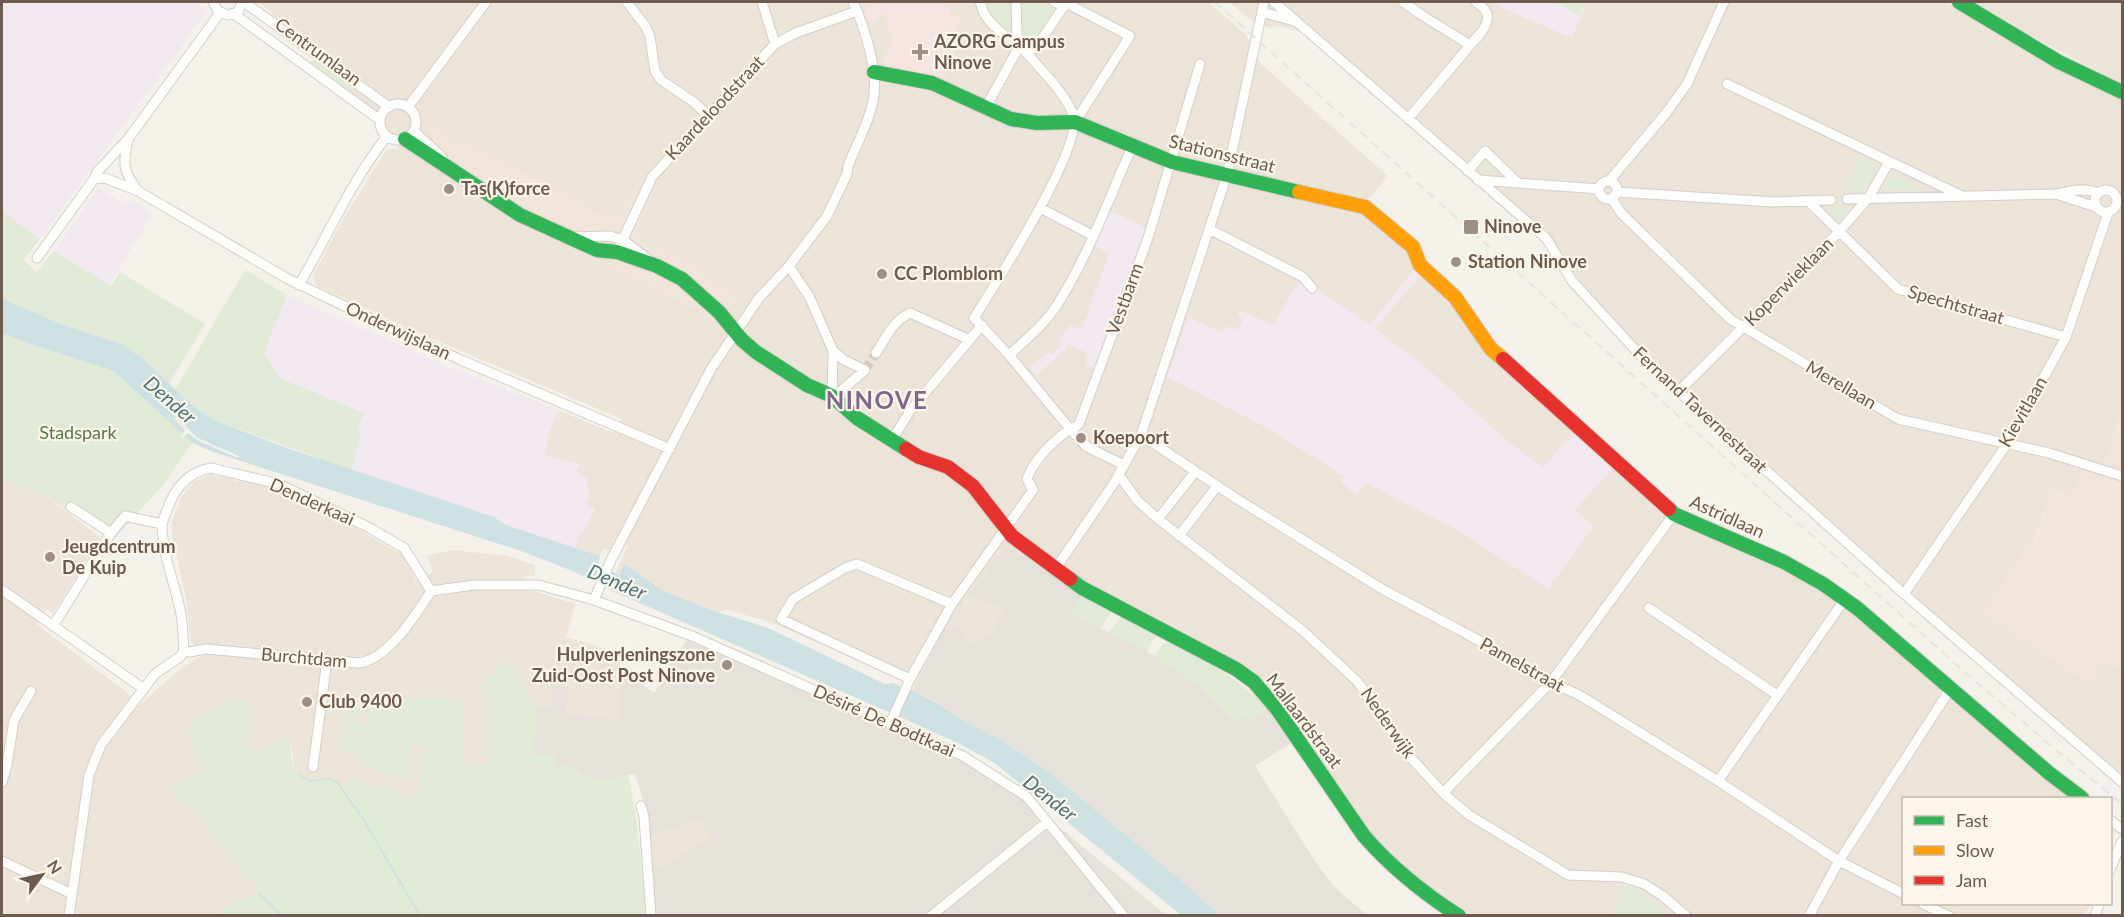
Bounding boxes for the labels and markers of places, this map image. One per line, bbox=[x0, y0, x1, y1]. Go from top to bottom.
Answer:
place label: AZORG Campus Ninove bbox=[933, 30, 1065, 73]
marker: AZORG Campus Ninove bbox=[911, 43, 929, 61]
place label: Tas(K)force bbox=[461, 177, 551, 199]
marker: Tas(K)force bbox=[442, 182, 456, 196]
place label: Ninove bbox=[1484, 215, 1542, 237]
marker: Ninove bbox=[1462, 218, 1480, 236]
place label: Station Ninove bbox=[1468, 250, 1587, 272]
marker: Station Ninove bbox=[1449, 255, 1463, 269]
place label: CC Plomblom bbox=[894, 262, 1003, 284]
marker: CC Plomblom bbox=[875, 267, 889, 281]
place label: Koepoort bbox=[1093, 426, 1169, 448]
marker: Koepoort bbox=[1074, 431, 1088, 445]
place label: Jeugdcentrum De Kuip bbox=[62, 535, 176, 578]
marker: Jeugdcentrum De Kuip bbox=[43, 550, 57, 564]
place label: Hulpverleningszone Zuid-Oost Post Ninove bbox=[532, 643, 715, 686]
marker: Hulpverleningszone Zuid-Oost Post Ninove bbox=[720, 658, 734, 672]
place label: Club 9400 bbox=[319, 690, 402, 712]
marker: Club 9400 bbox=[300, 695, 314, 709]

